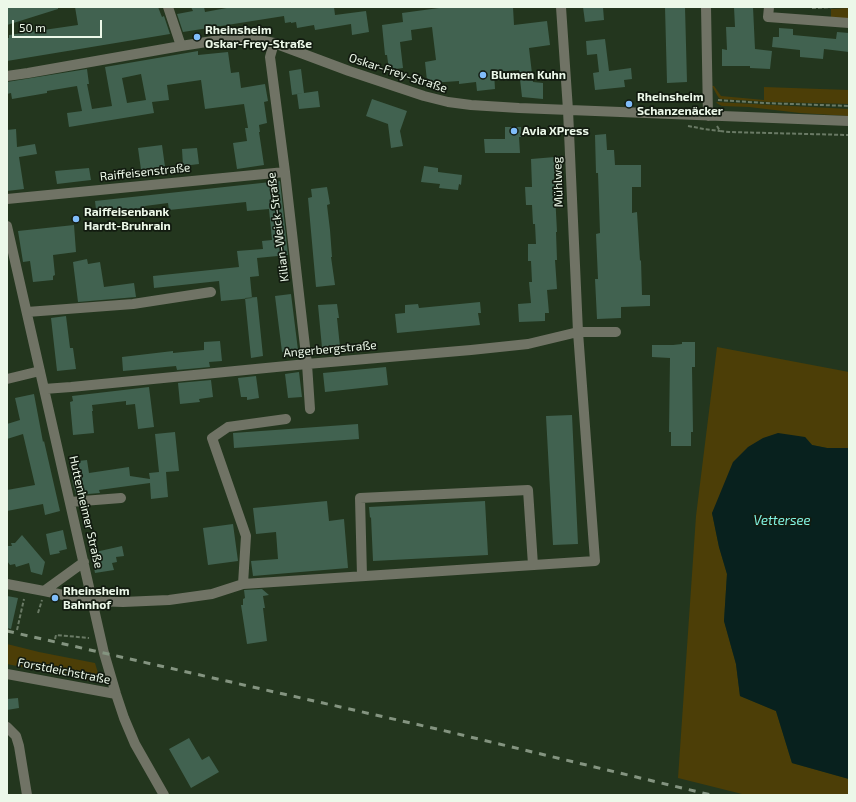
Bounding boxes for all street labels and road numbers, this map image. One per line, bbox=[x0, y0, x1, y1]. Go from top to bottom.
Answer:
street label: Oskar-Frey-Straße bbox=[347, 50, 449, 96]
street label: Mühlweg bbox=[550, 156, 566, 208]
street label: Raiffeisenstraße bbox=[99, 160, 191, 184]
street label: Kilian-Weick-Straße bbox=[264, 171, 292, 283]
street label: Angerbergstraße bbox=[283, 338, 377, 360]
street label: Huttenheimer Straße bbox=[66, 454, 106, 570]
street label: Forstdeichstraße bbox=[16, 655, 112, 687]

